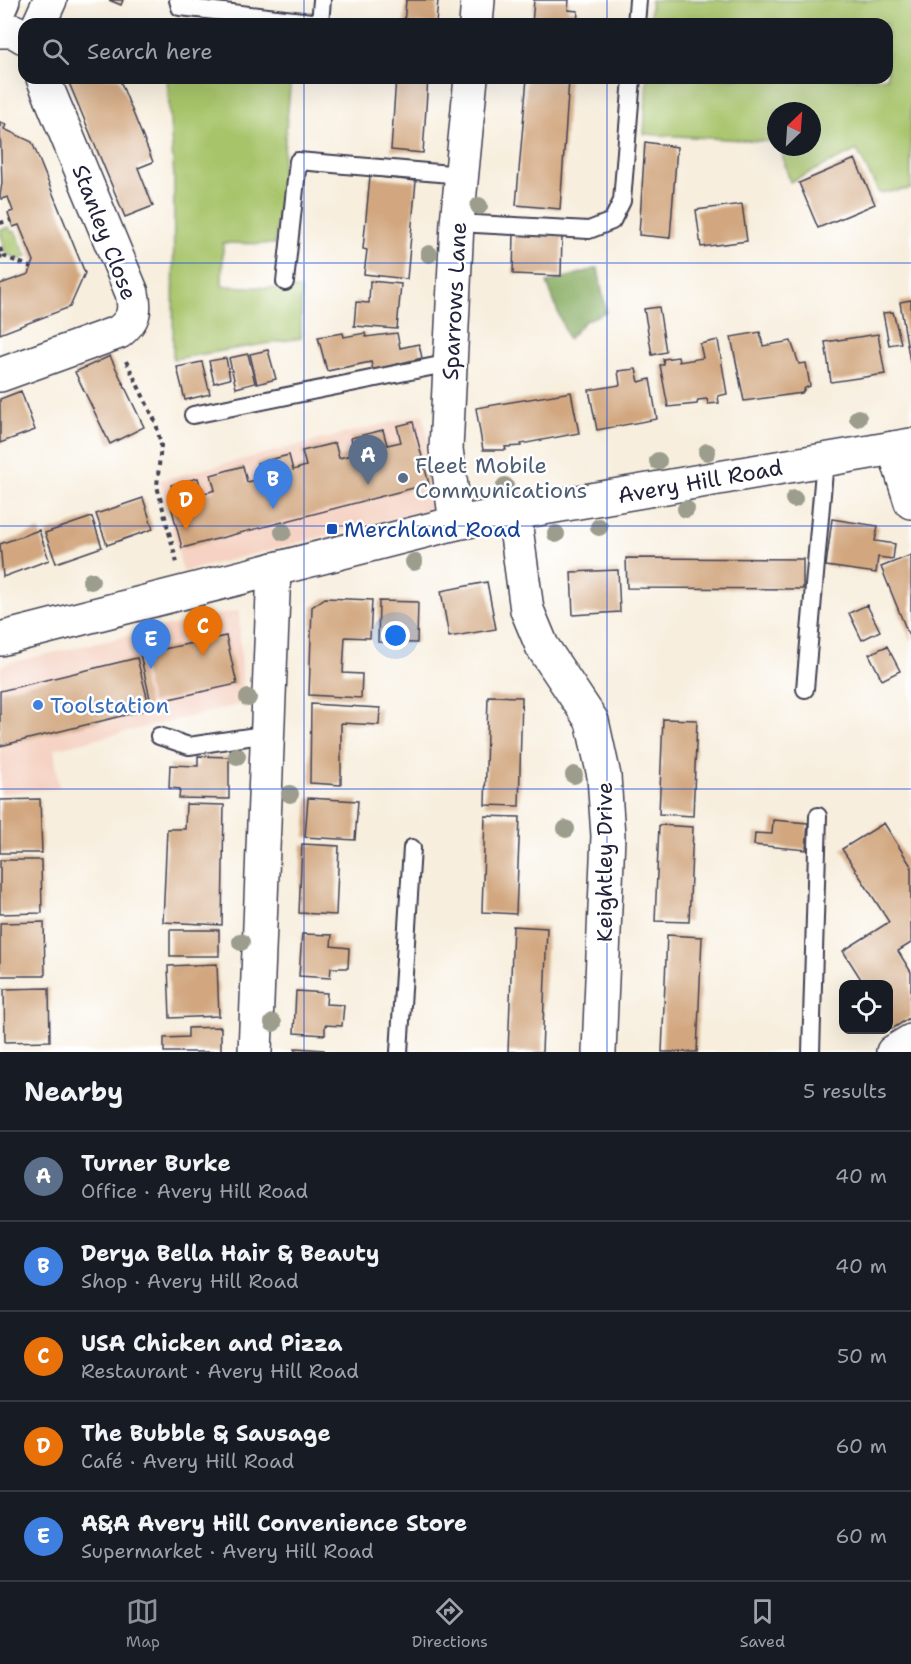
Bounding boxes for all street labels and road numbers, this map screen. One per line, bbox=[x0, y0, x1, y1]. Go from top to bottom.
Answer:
street label: Stanley Close bbox=[65, 160, 144, 304]
street label: Sparrows Lane bbox=[436, 221, 473, 381]
street label: Avery Hill Road bbox=[615, 453, 785, 510]
street label: Keightley Drive bbox=[590, 782, 619, 942]

